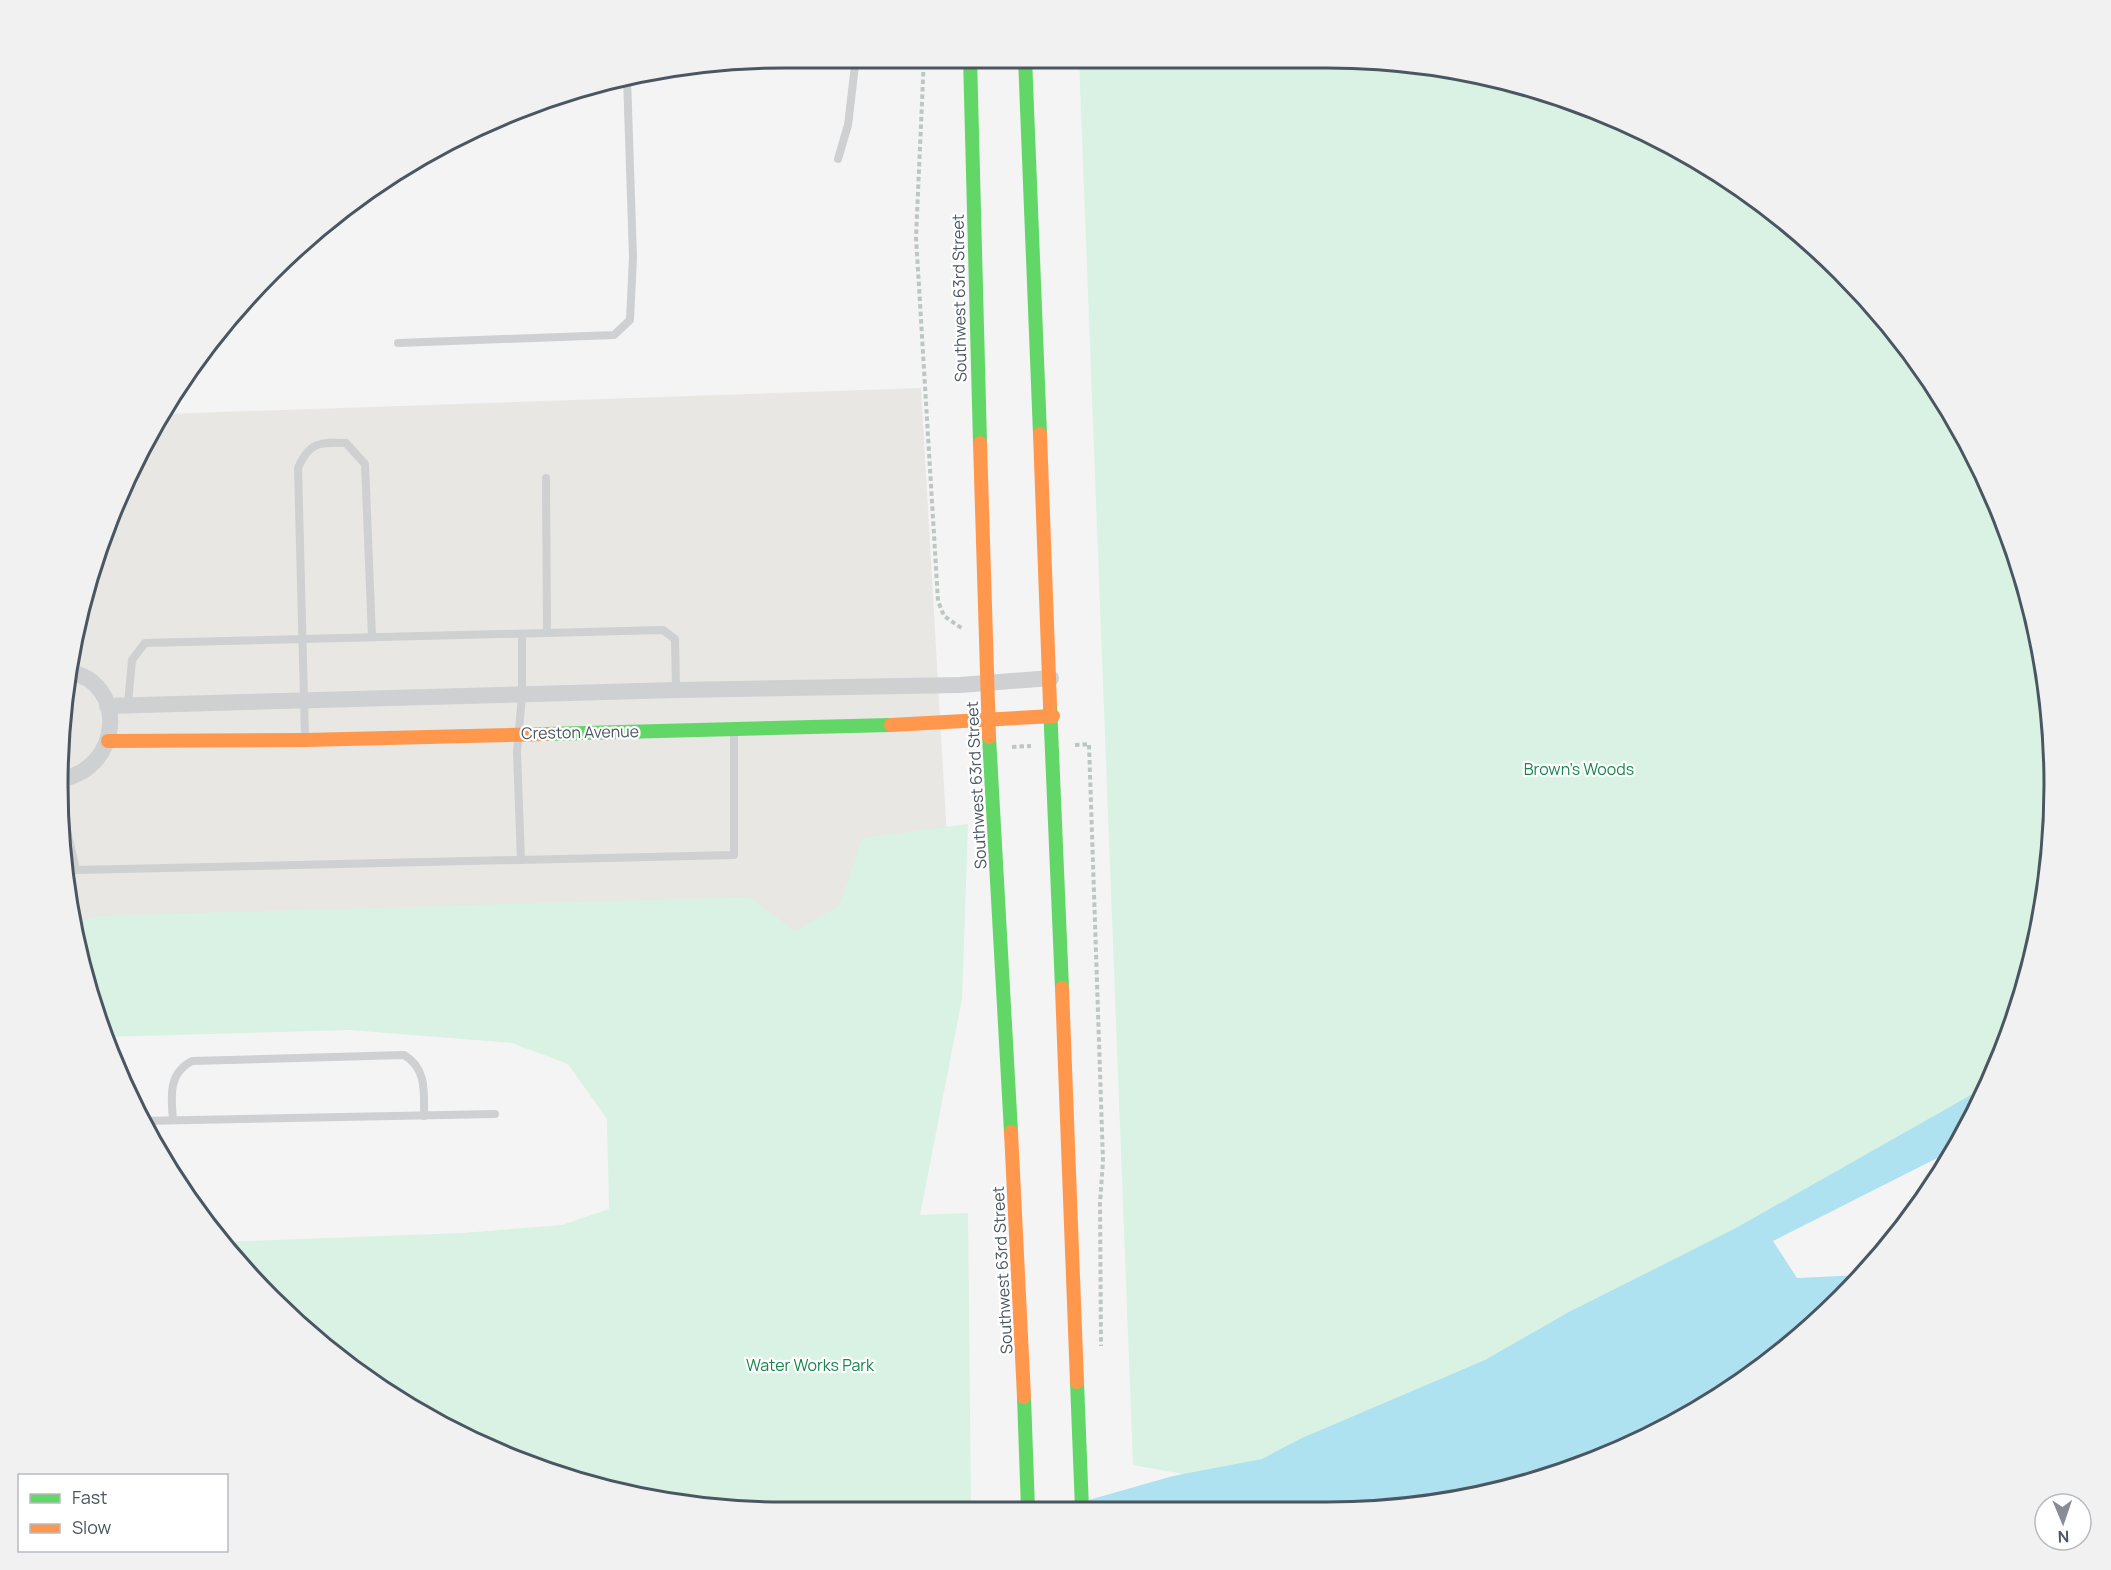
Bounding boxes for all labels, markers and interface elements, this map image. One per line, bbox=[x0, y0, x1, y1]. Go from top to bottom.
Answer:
street label: Southwest 63rd Street bbox=[947, 214, 971, 382]
street label: Southwest 63rd Street bbox=[961, 700, 991, 870]
street label: Creston Avenue bbox=[521, 720, 639, 744]
park label: Brown's Woods bbox=[1524, 758, 1634, 780]
street label: Southwest 63rd Street bbox=[987, 1185, 1017, 1355]
park label: Water Works Park bbox=[746, 1354, 875, 1376]
legend bbox=[18, 1474, 228, 1552]
text: Fast bbox=[72, 1485, 107, 1509]
north arrow bbox=[2033, 1492, 2093, 1552]
text: Slow bbox=[72, 1515, 112, 1539]
text: N bbox=[2057, 1526, 2070, 1548]

